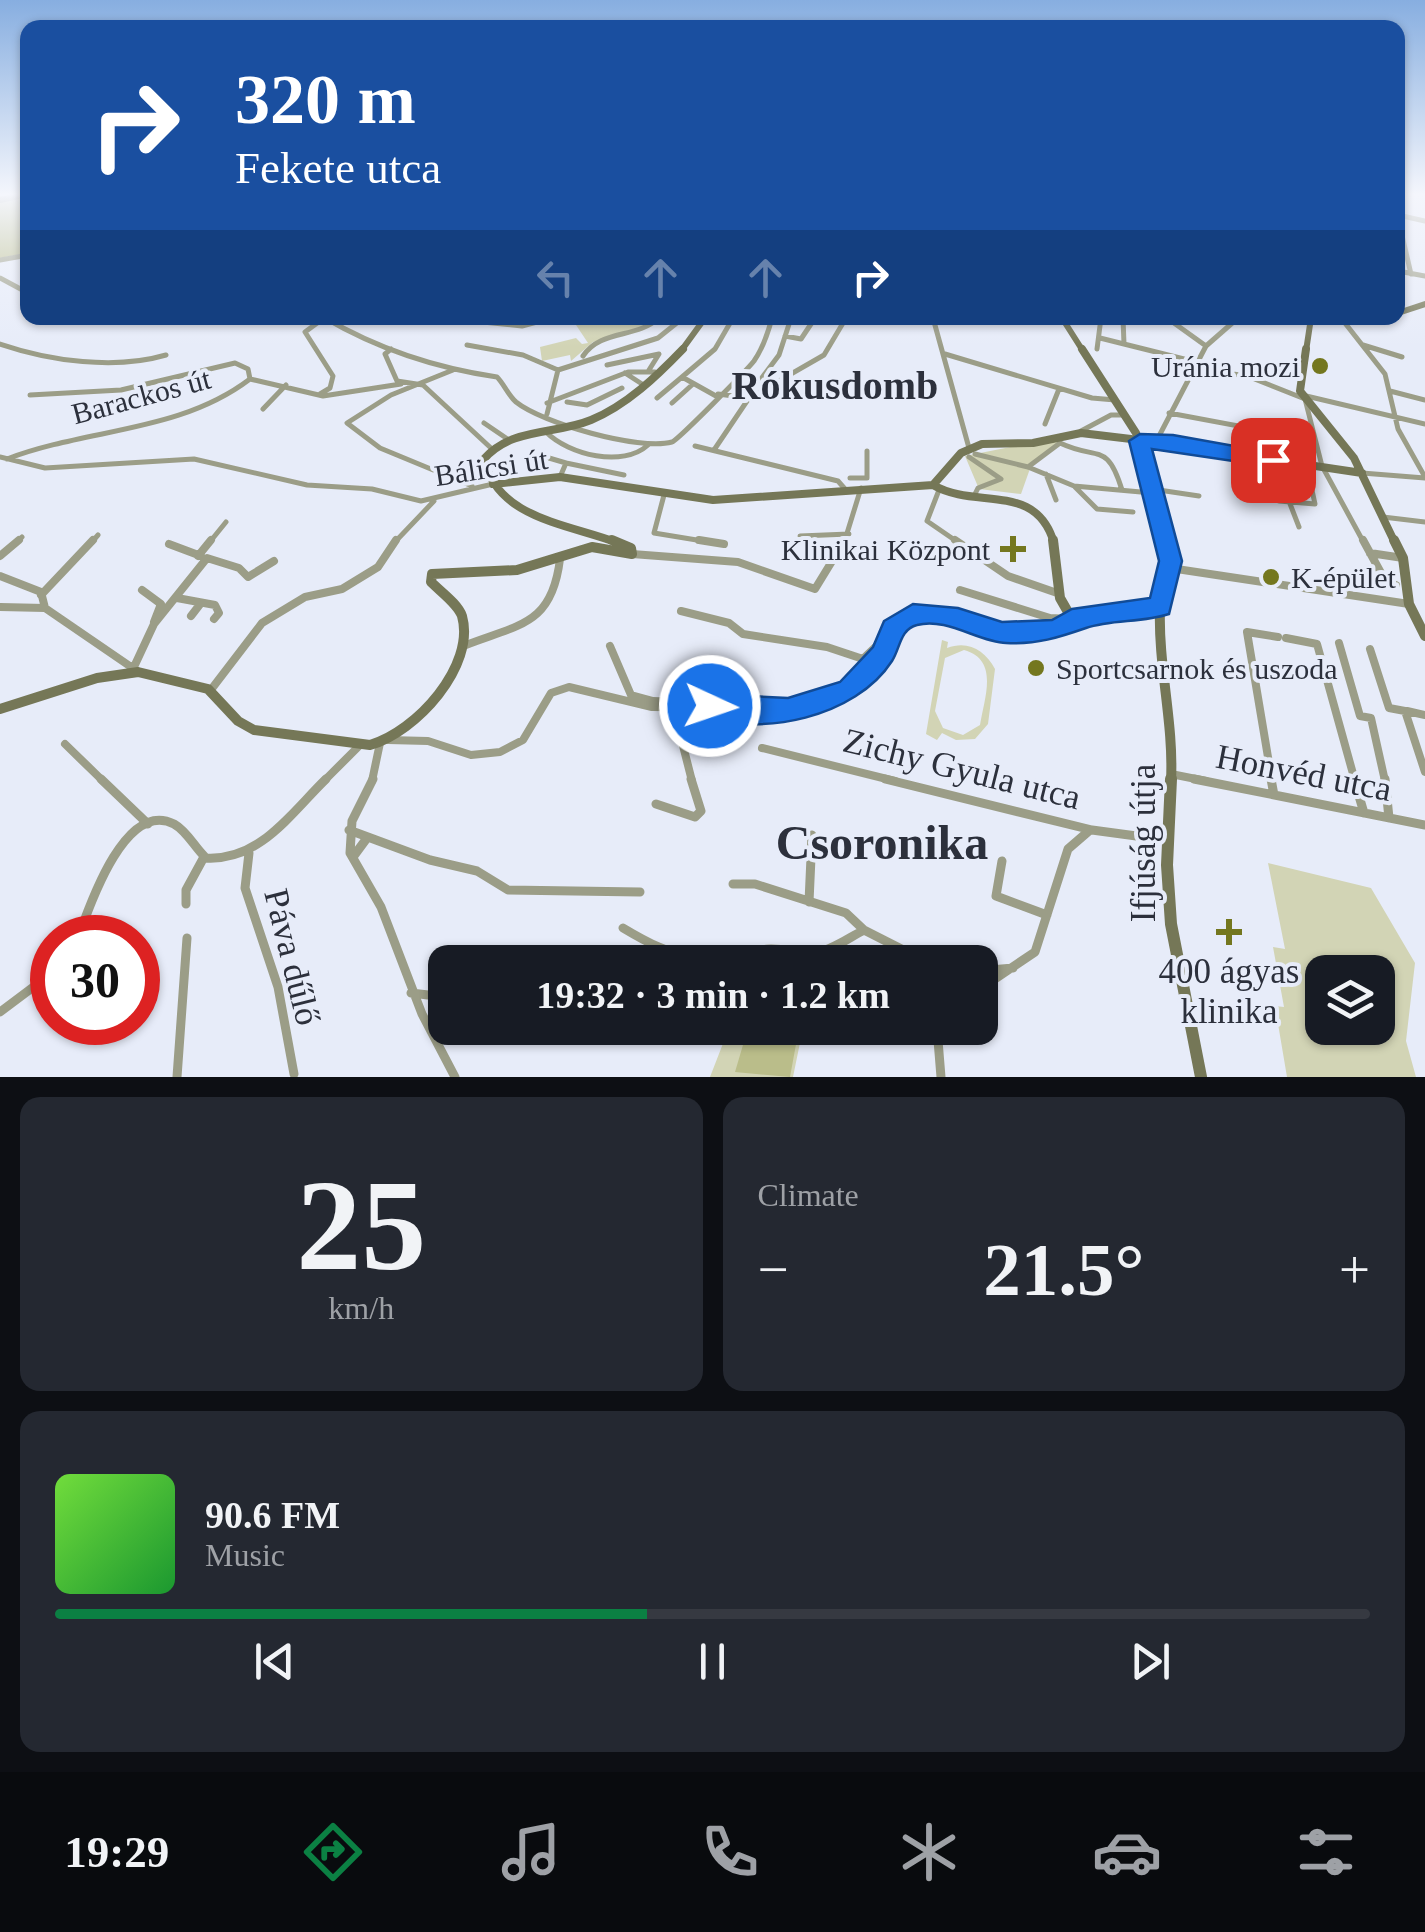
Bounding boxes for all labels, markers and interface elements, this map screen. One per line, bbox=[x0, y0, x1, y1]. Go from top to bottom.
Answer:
icon: right bbox=[70, 60, 200, 190]
text: 320 m bbox=[235, 61, 416, 138]
text: Fekete utca bbox=[235, 143, 441, 193]
icon: left bbox=[528, 250, 583, 305]
icon: ahead bbox=[633, 250, 688, 305]
icon: ahead bbox=[738, 250, 793, 305]
icon: right bbox=[843, 250, 898, 305]
place label: Uránia mozi bbox=[1151, 350, 1300, 383]
marker: Uránia mozi bbox=[1309, 355, 1331, 377]
street label: Barackos út bbox=[68, 361, 215, 430]
district label: Rókusdomb bbox=[732, 363, 938, 408]
pin bbox=[1231, 418, 1316, 503]
icon: arrive bbox=[1246, 433, 1301, 488]
street label: Bálicsi út bbox=[432, 442, 551, 492]
place label: Klinikai Központ bbox=[781, 533, 991, 566]
marker: Klinikai Központ bbox=[1000, 536, 1026, 562]
place label: K-épület bbox=[1291, 561, 1397, 594]
marker: K-épület bbox=[1260, 566, 1282, 588]
place label: Sportcsarnok és uszoda bbox=[1056, 652, 1338, 685]
position arrow bbox=[658, 654, 762, 758]
marker: Sportcsarnok és uszoda bbox=[1025, 657, 1047, 679]
street label: Zichy Gyula utca bbox=[839, 721, 1085, 817]
street label: Honvéd utca bbox=[1213, 737, 1395, 809]
street label: Ifjúság útja bbox=[1124, 763, 1163, 922]
district label: Csoronika bbox=[776, 816, 988, 869]
street label: Páva dűlő bbox=[256, 885, 328, 1029]
speed limit sign: 30 bbox=[30, 915, 160, 1045]
marker: 400 ágyas klinika bbox=[1216, 919, 1242, 945]
place label: 400 ágyas klinika bbox=[1159, 952, 1299, 1031]
map controls bbox=[1305, 955, 1395, 1045]
button: layers bbox=[1305, 955, 1395, 1045]
text: 19:32 · 3 min · 1.2 km bbox=[536, 974, 890, 1016]
text: 25 bbox=[296, 1153, 426, 1297]
text: Climate bbox=[758, 1177, 859, 1213]
text: 21.5° bbox=[983, 1228, 1144, 1311]
text: − bbox=[758, 1239, 789, 1300]
text: + bbox=[1339, 1239, 1370, 1300]
text: km/h bbox=[328, 1290, 394, 1326]
text: 90.6 FM bbox=[205, 1494, 340, 1536]
text: Music bbox=[205, 1537, 285, 1573]
icon: previous bbox=[247, 1634, 302, 1689]
icon: pause bbox=[685, 1634, 740, 1689]
icon: next bbox=[1123, 1634, 1178, 1689]
icon: directions bbox=[298, 1817, 368, 1887]
icon: music bbox=[496, 1817, 566, 1887]
icon: phone bbox=[695, 1817, 765, 1887]
icon: climate bbox=[894, 1817, 964, 1887]
icon: car bbox=[1092, 1817, 1162, 1887]
icon: filters bbox=[1291, 1817, 1361, 1887]
text: 19:29 bbox=[64, 1827, 169, 1877]

